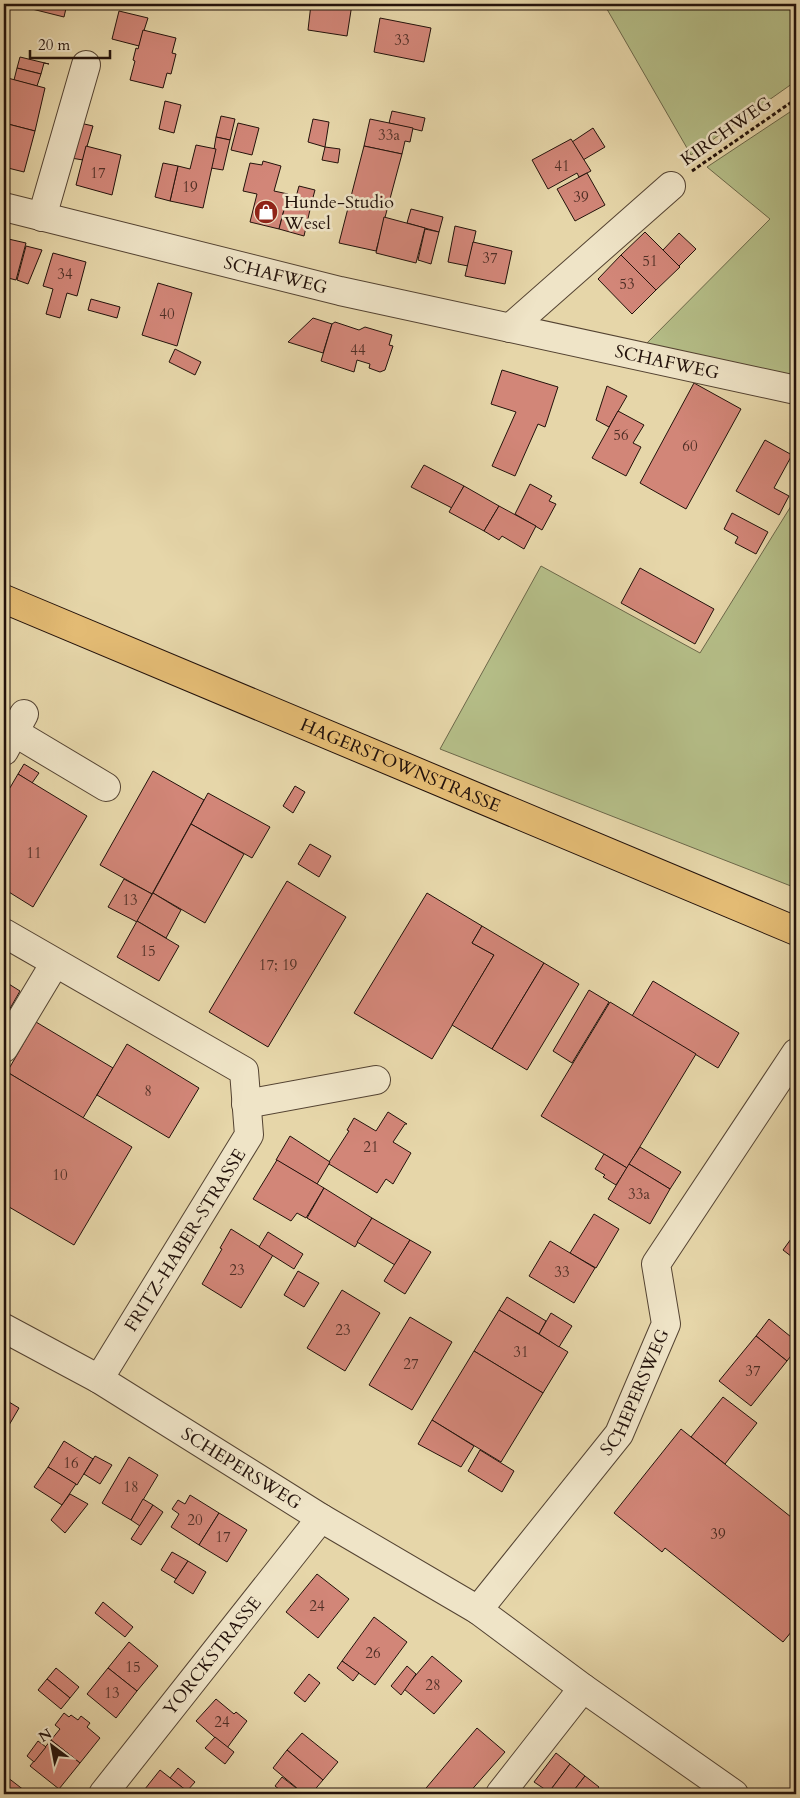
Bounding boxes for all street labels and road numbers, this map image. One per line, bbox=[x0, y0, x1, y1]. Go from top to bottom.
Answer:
street label: KIRCHWEG bbox=[676, 91, 777, 172]
street label: SCHAFWEG bbox=[221, 250, 330, 300]
street label: SCHAFWEG bbox=[612, 339, 721, 386]
street label: HAGERSTOWNSTRASSE bbox=[296, 713, 505, 819]
street label: FRITZ-HABER-STRASSE bbox=[119, 1144, 252, 1336]
street label: SCHEPERSWEG bbox=[594, 1325, 675, 1461]
street label: SCHEPERSWEG bbox=[176, 1422, 306, 1516]
street label: YORCKSTRASSE bbox=[158, 1591, 267, 1721]

